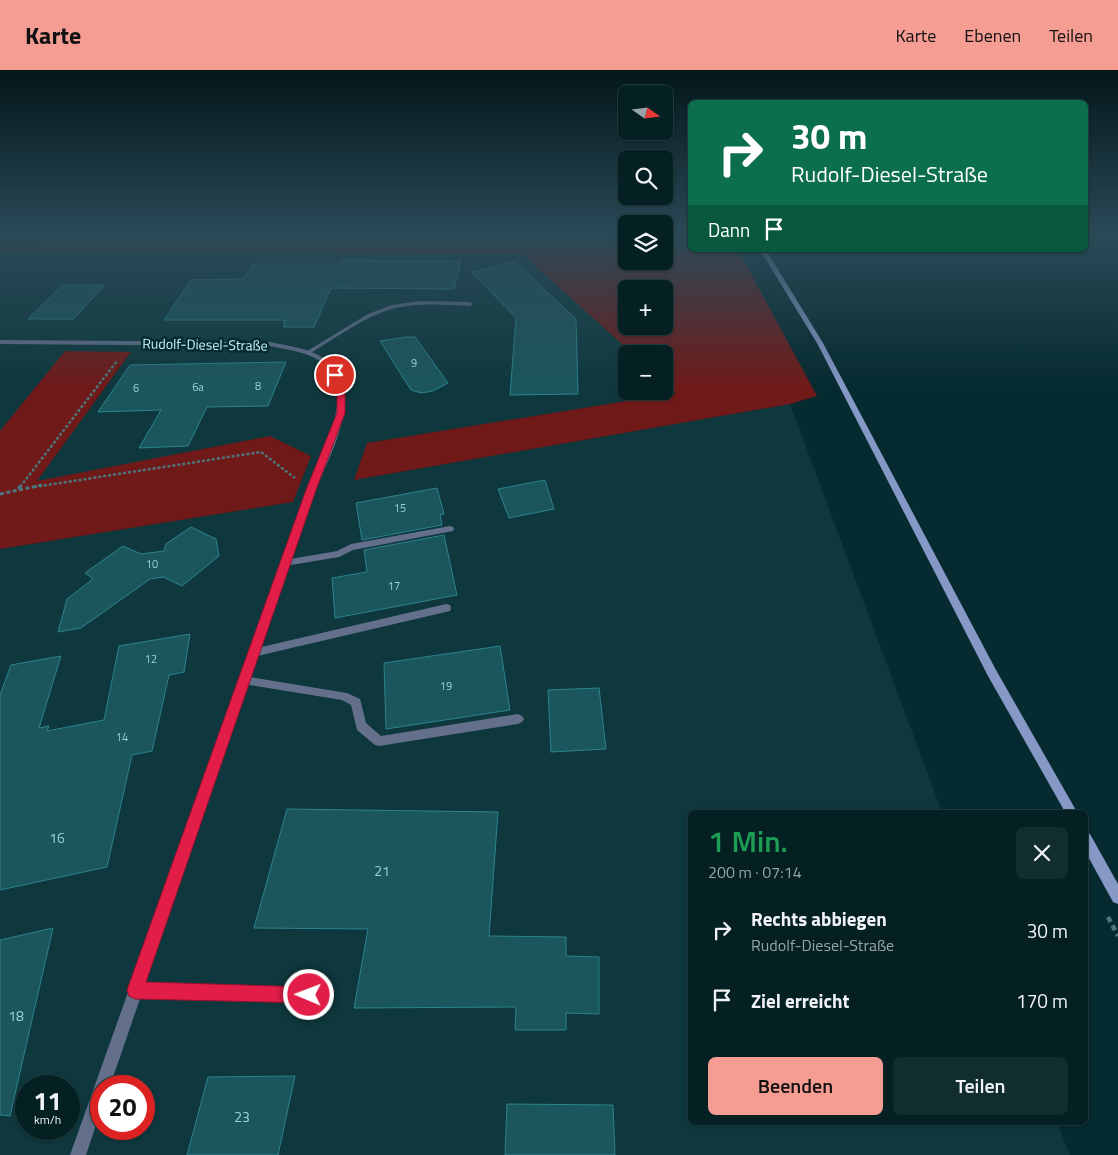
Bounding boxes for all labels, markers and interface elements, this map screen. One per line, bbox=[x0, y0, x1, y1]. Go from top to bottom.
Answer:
text: Karte bbox=[25, 17, 81, 53]
text: Karte bbox=[895, 22, 936, 49]
text: Ebenen bbox=[964, 22, 1021, 49]
text: Teilen bbox=[1049, 22, 1093, 49]
north arrow bbox=[618, 85, 672, 140]
map controls bbox=[618, 85, 673, 400]
text: 30 m bbox=[791, 109, 867, 163]
icon: right bbox=[708, 120, 773, 185]
button: search bbox=[618, 150, 673, 205]
text: Rudolf-Diesel-Straße bbox=[791, 157, 988, 191]
button: layers bbox=[618, 215, 673, 270]
text: Dann bbox=[708, 215, 750, 244]
icon: arrive bbox=[760, 215, 788, 243]
button: + bbox=[618, 280, 673, 335]
street label: Rudolf-Diesel-Straße bbox=[142, 332, 268, 356]
button: − bbox=[618, 345, 673, 400]
pin bbox=[314, 354, 356, 396]
house number: 9 bbox=[411, 355, 417, 371]
icon: arrive bbox=[321, 361, 349, 389]
house number: 8 bbox=[255, 378, 261, 394]
house number: 6a bbox=[192, 379, 204, 395]
house number: 6 bbox=[133, 380, 139, 396]
house number: 15 bbox=[394, 500, 406, 516]
house number: 10 bbox=[146, 556, 158, 572]
house number: 17 bbox=[388, 578, 400, 594]
house number: 12 bbox=[145, 651, 157, 667]
house number: 19 bbox=[440, 678, 452, 694]
house number: 14 bbox=[116, 729, 128, 745]
text: 1 Min. bbox=[708, 818, 788, 864]
house number: 16 bbox=[49, 827, 65, 848]
button: close bbox=[1016, 827, 1068, 879]
house number: 21 bbox=[374, 860, 390, 881]
text: 200 m · 07:14 bbox=[708, 860, 802, 884]
text: Rechts abbiegen bbox=[751, 904, 887, 933]
icon: right bbox=[708, 916, 736, 944]
text: 30 m bbox=[1027, 916, 1068, 945]
text: Rudolf-Diesel-Straße bbox=[751, 933, 894, 957]
position arrow bbox=[282, 968, 334, 1020]
icon: arrive bbox=[708, 986, 736, 1014]
text: Ziel erreicht bbox=[751, 986, 849, 1015]
text: 170 m bbox=[1016, 986, 1068, 1015]
house number: 18 bbox=[8, 1005, 24, 1026]
button: Beenden bbox=[708, 1057, 883, 1115]
button: Teilen bbox=[893, 1057, 1068, 1115]
speed limit sign: 20 bbox=[90, 1075, 155, 1140]
text: 11 bbox=[33, 1082, 62, 1120]
house number: 23 bbox=[234, 1106, 250, 1127]
text: km/h bbox=[34, 1110, 61, 1129]

